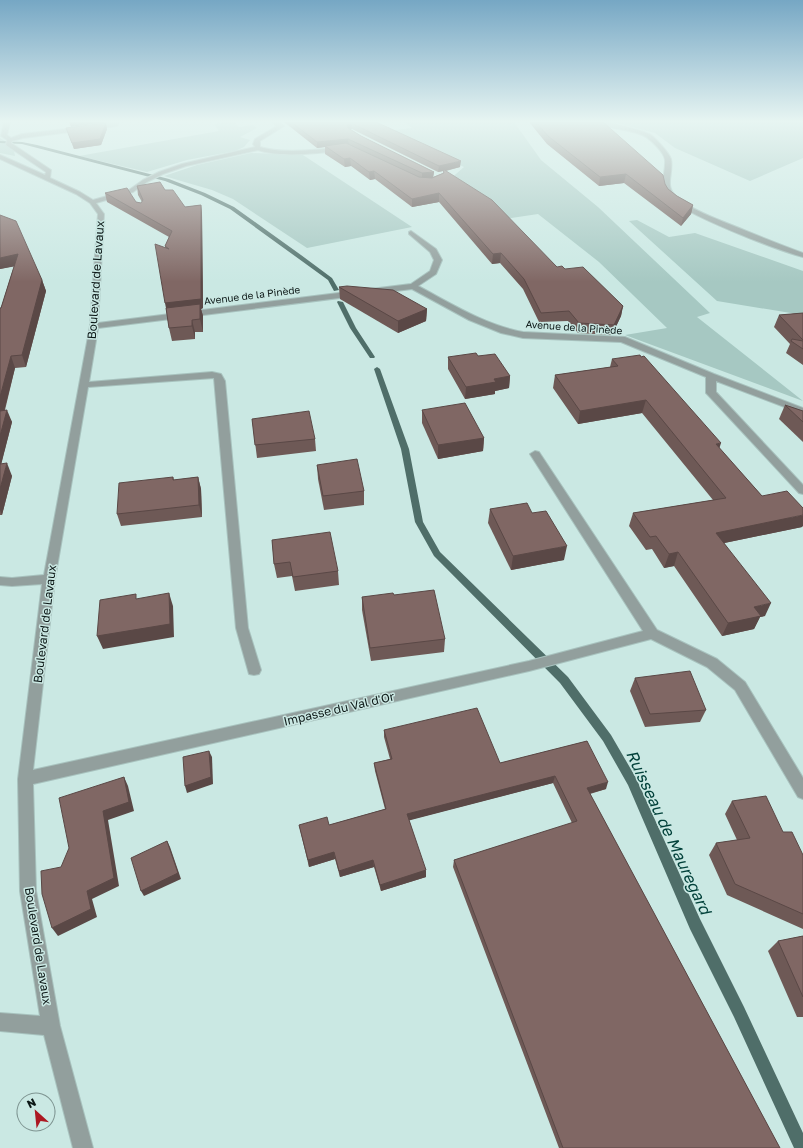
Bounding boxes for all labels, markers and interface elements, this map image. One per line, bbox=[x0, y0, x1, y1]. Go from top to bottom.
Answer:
street label: Boulevard de Lavaux bbox=[84, 220, 107, 340]
street label: Avenue de la Pinède bbox=[203, 283, 301, 307]
street label: Avenue de la Pinède bbox=[525, 318, 623, 336]
street label: Boulevard de Lavaux bbox=[30, 564, 59, 684]
street label: Impasse du Val d'Or bbox=[282, 688, 396, 729]
water label: Ruisseau de Mauregard bbox=[622, 747, 717, 919]
street label: Boulevard de Lavaux bbox=[22, 886, 55, 1006]
north arrow bbox=[16, 1092, 56, 1132]
text: N bbox=[25, 1095, 38, 1110]

